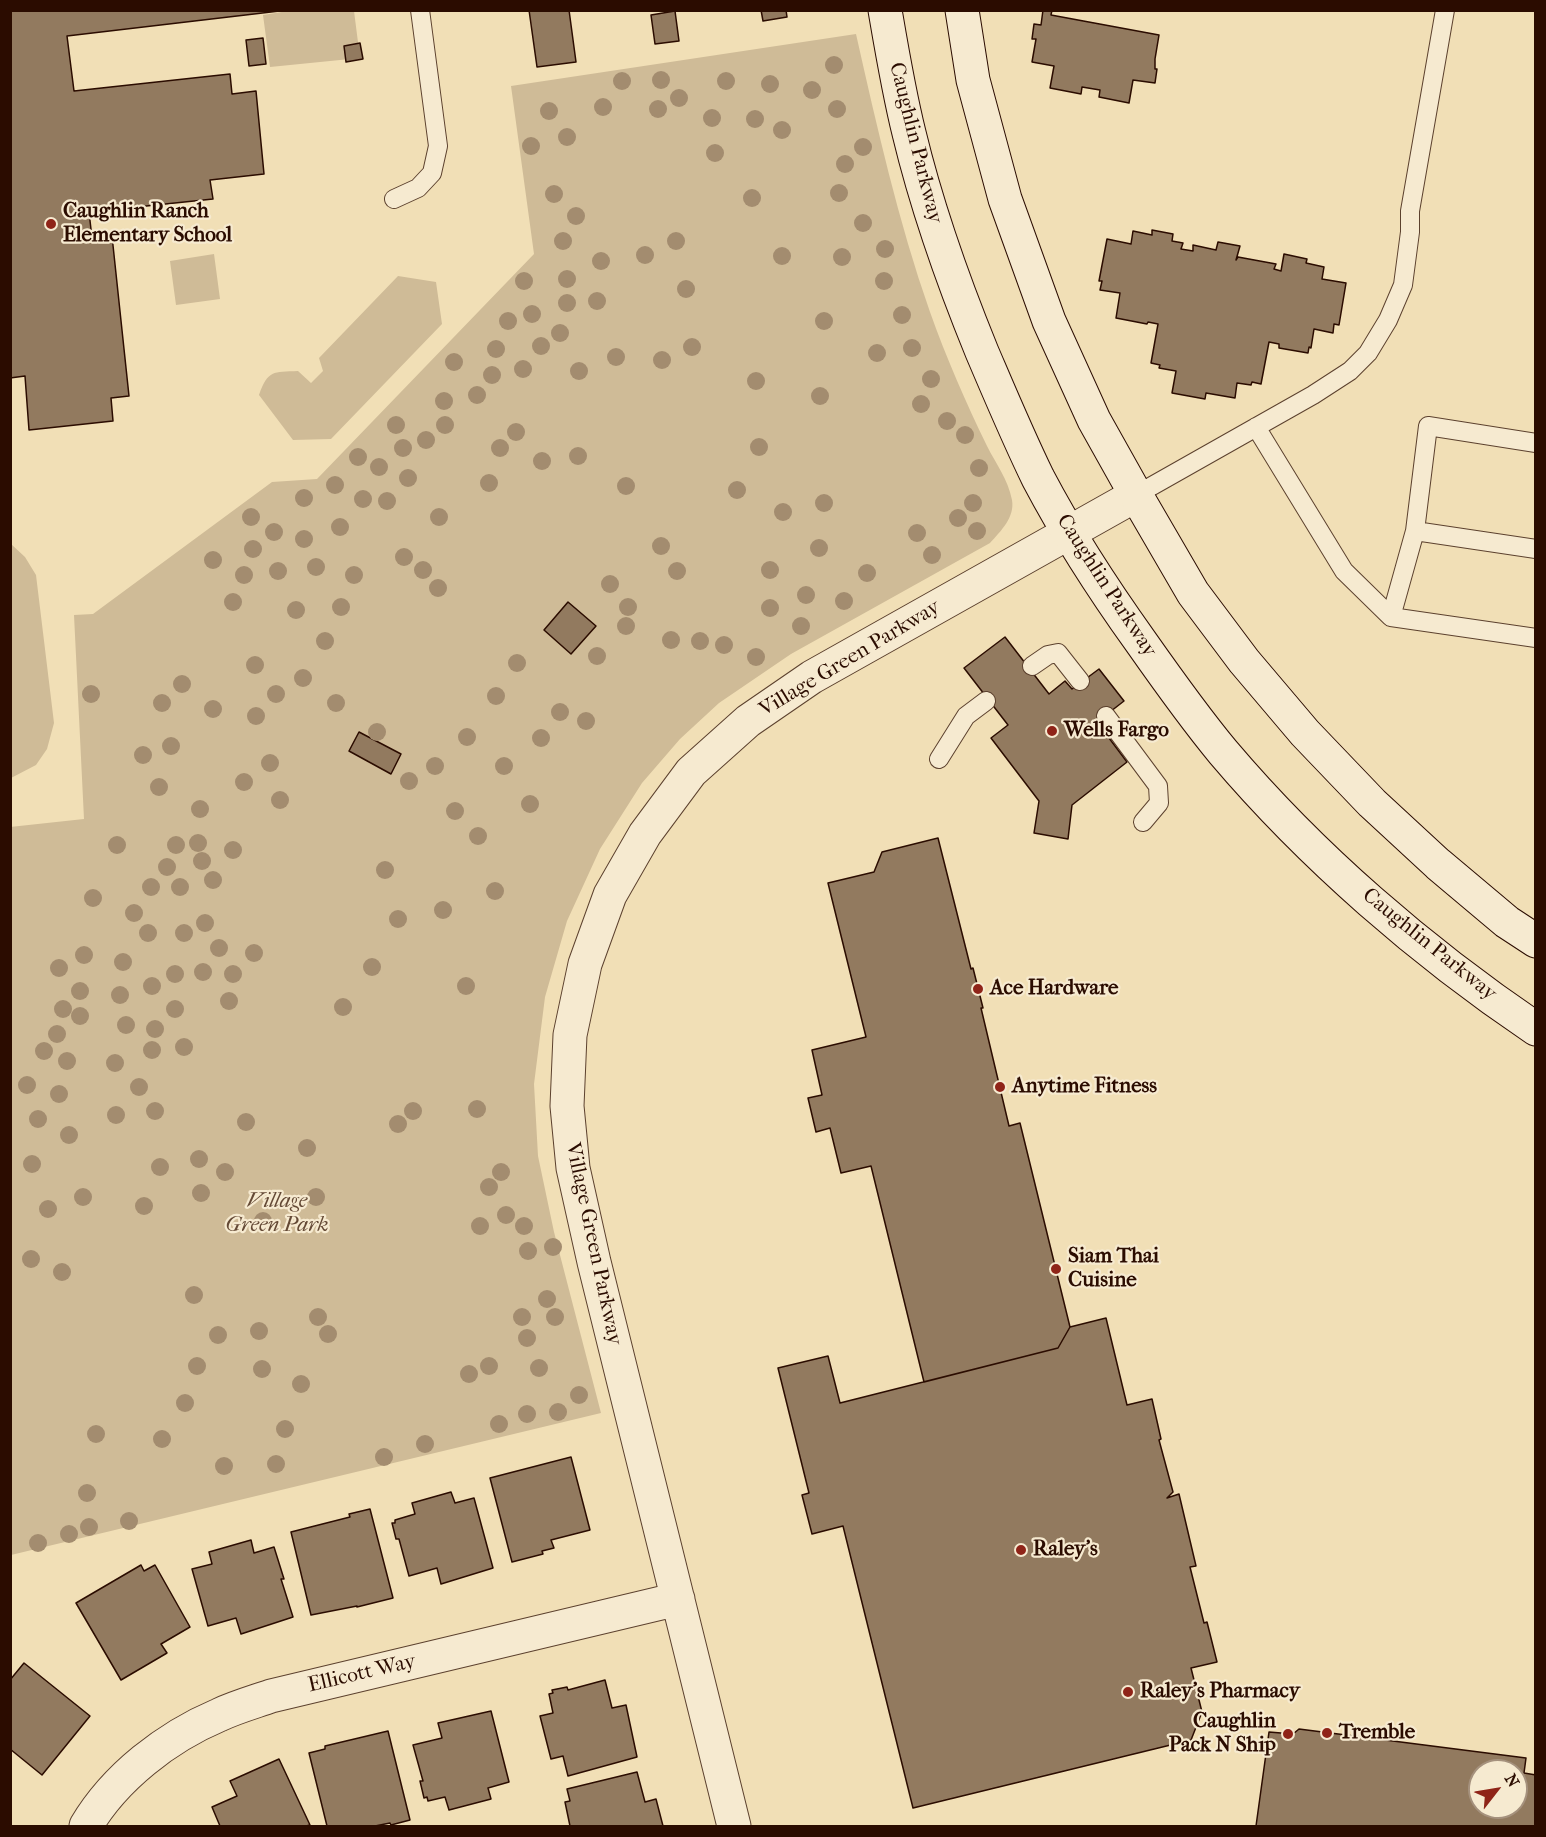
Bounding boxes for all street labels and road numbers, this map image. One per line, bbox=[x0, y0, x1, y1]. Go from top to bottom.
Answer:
street label: Caughlin Parkway bbox=[883, 60, 947, 226]
street label: Caughlin Parkway bbox=[1050, 510, 1162, 662]
street label: Village Green Parkway bbox=[755, 595, 945, 723]
street label: Caughlin Parkway bbox=[1357, 883, 1501, 1007]
street label: Village Green Parkway bbox=[559, 1141, 627, 1347]
street label: Ellicott Way bbox=[306, 1649, 418, 1699]

